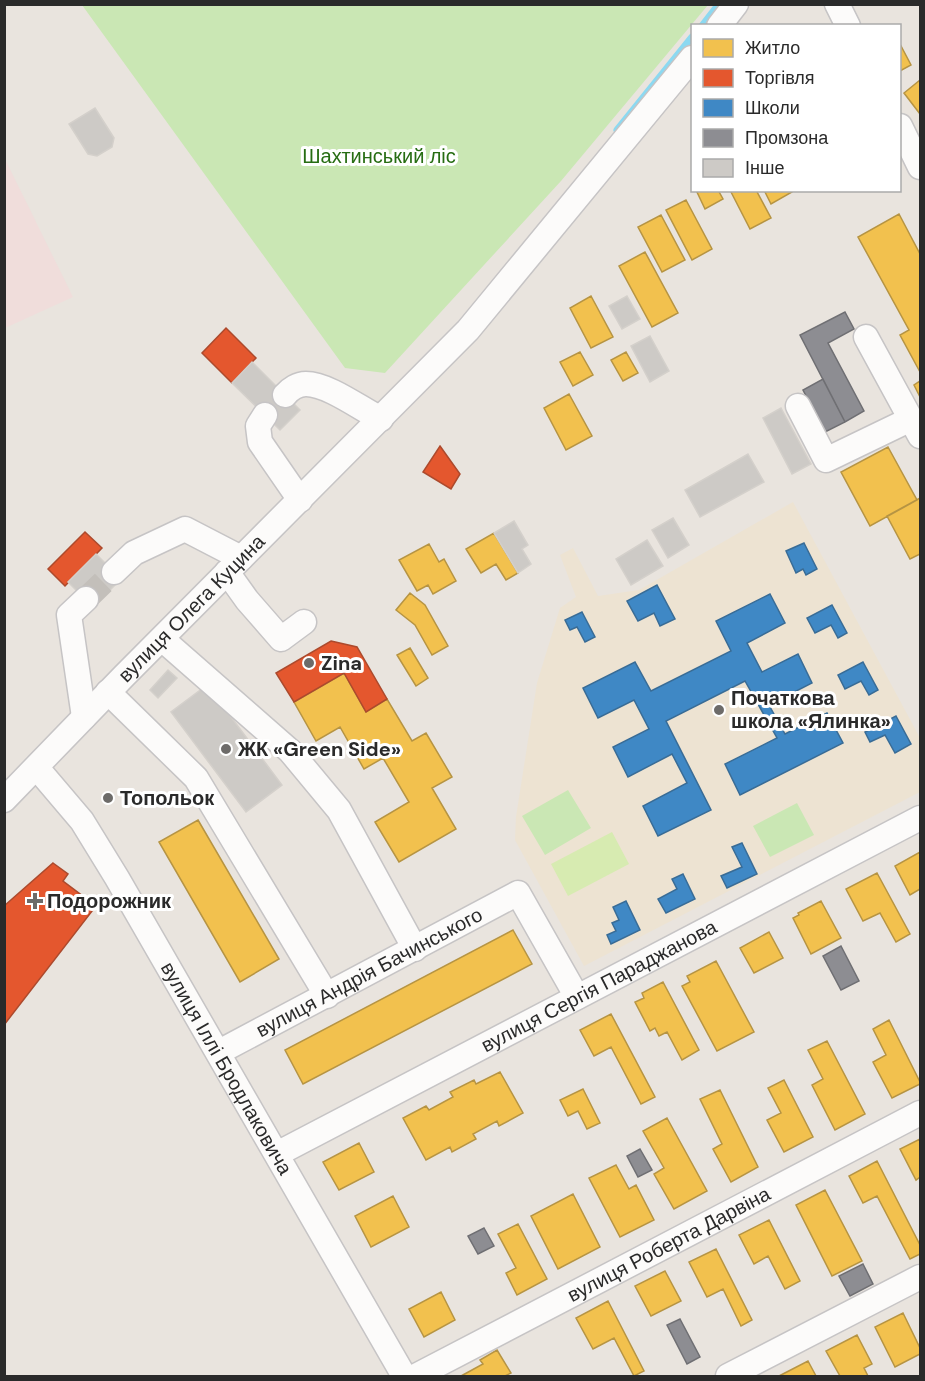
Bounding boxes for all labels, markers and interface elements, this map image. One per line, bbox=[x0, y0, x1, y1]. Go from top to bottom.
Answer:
legend bbox=[691, 24, 901, 192]
text: Житло bbox=[745, 36, 800, 60]
text: Торгівля bbox=[745, 66, 815, 90]
text: Школи bbox=[745, 96, 800, 120]
text: Промзона bbox=[745, 126, 829, 150]
park label: Шахтинський ліс bbox=[302, 143, 456, 169]
text: Інше bbox=[745, 156, 784, 180]
street label: вулиця Олега Куцина bbox=[112, 528, 271, 688]
place label: Zina bbox=[321, 650, 362, 676]
marker: Zina bbox=[302, 656, 316, 670]
place label: Початкова школа «Ялинка» bbox=[731, 685, 891, 734]
marker: Початкова школа «Ялинка» bbox=[712, 703, 726, 717]
place label: ЖК «Green Side» bbox=[237, 736, 401, 762]
marker: ЖК «Green Side» bbox=[219, 742, 233, 756]
place label: Топольок bbox=[120, 785, 215, 811]
marker: Топольок bbox=[101, 791, 115, 805]
place label: Подорожник bbox=[47, 888, 172, 914]
marker: Подорожник bbox=[28, 894, 42, 908]
street label: вулиця Андрія Бачинського bbox=[251, 901, 487, 1043]
street label: вулиця Сергія Параджанова bbox=[476, 913, 722, 1058]
street label: вулиця Іллі Бродлаковича bbox=[155, 957, 299, 1180]
street label: вулиця Роберта Дарвіна bbox=[563, 1180, 775, 1308]

